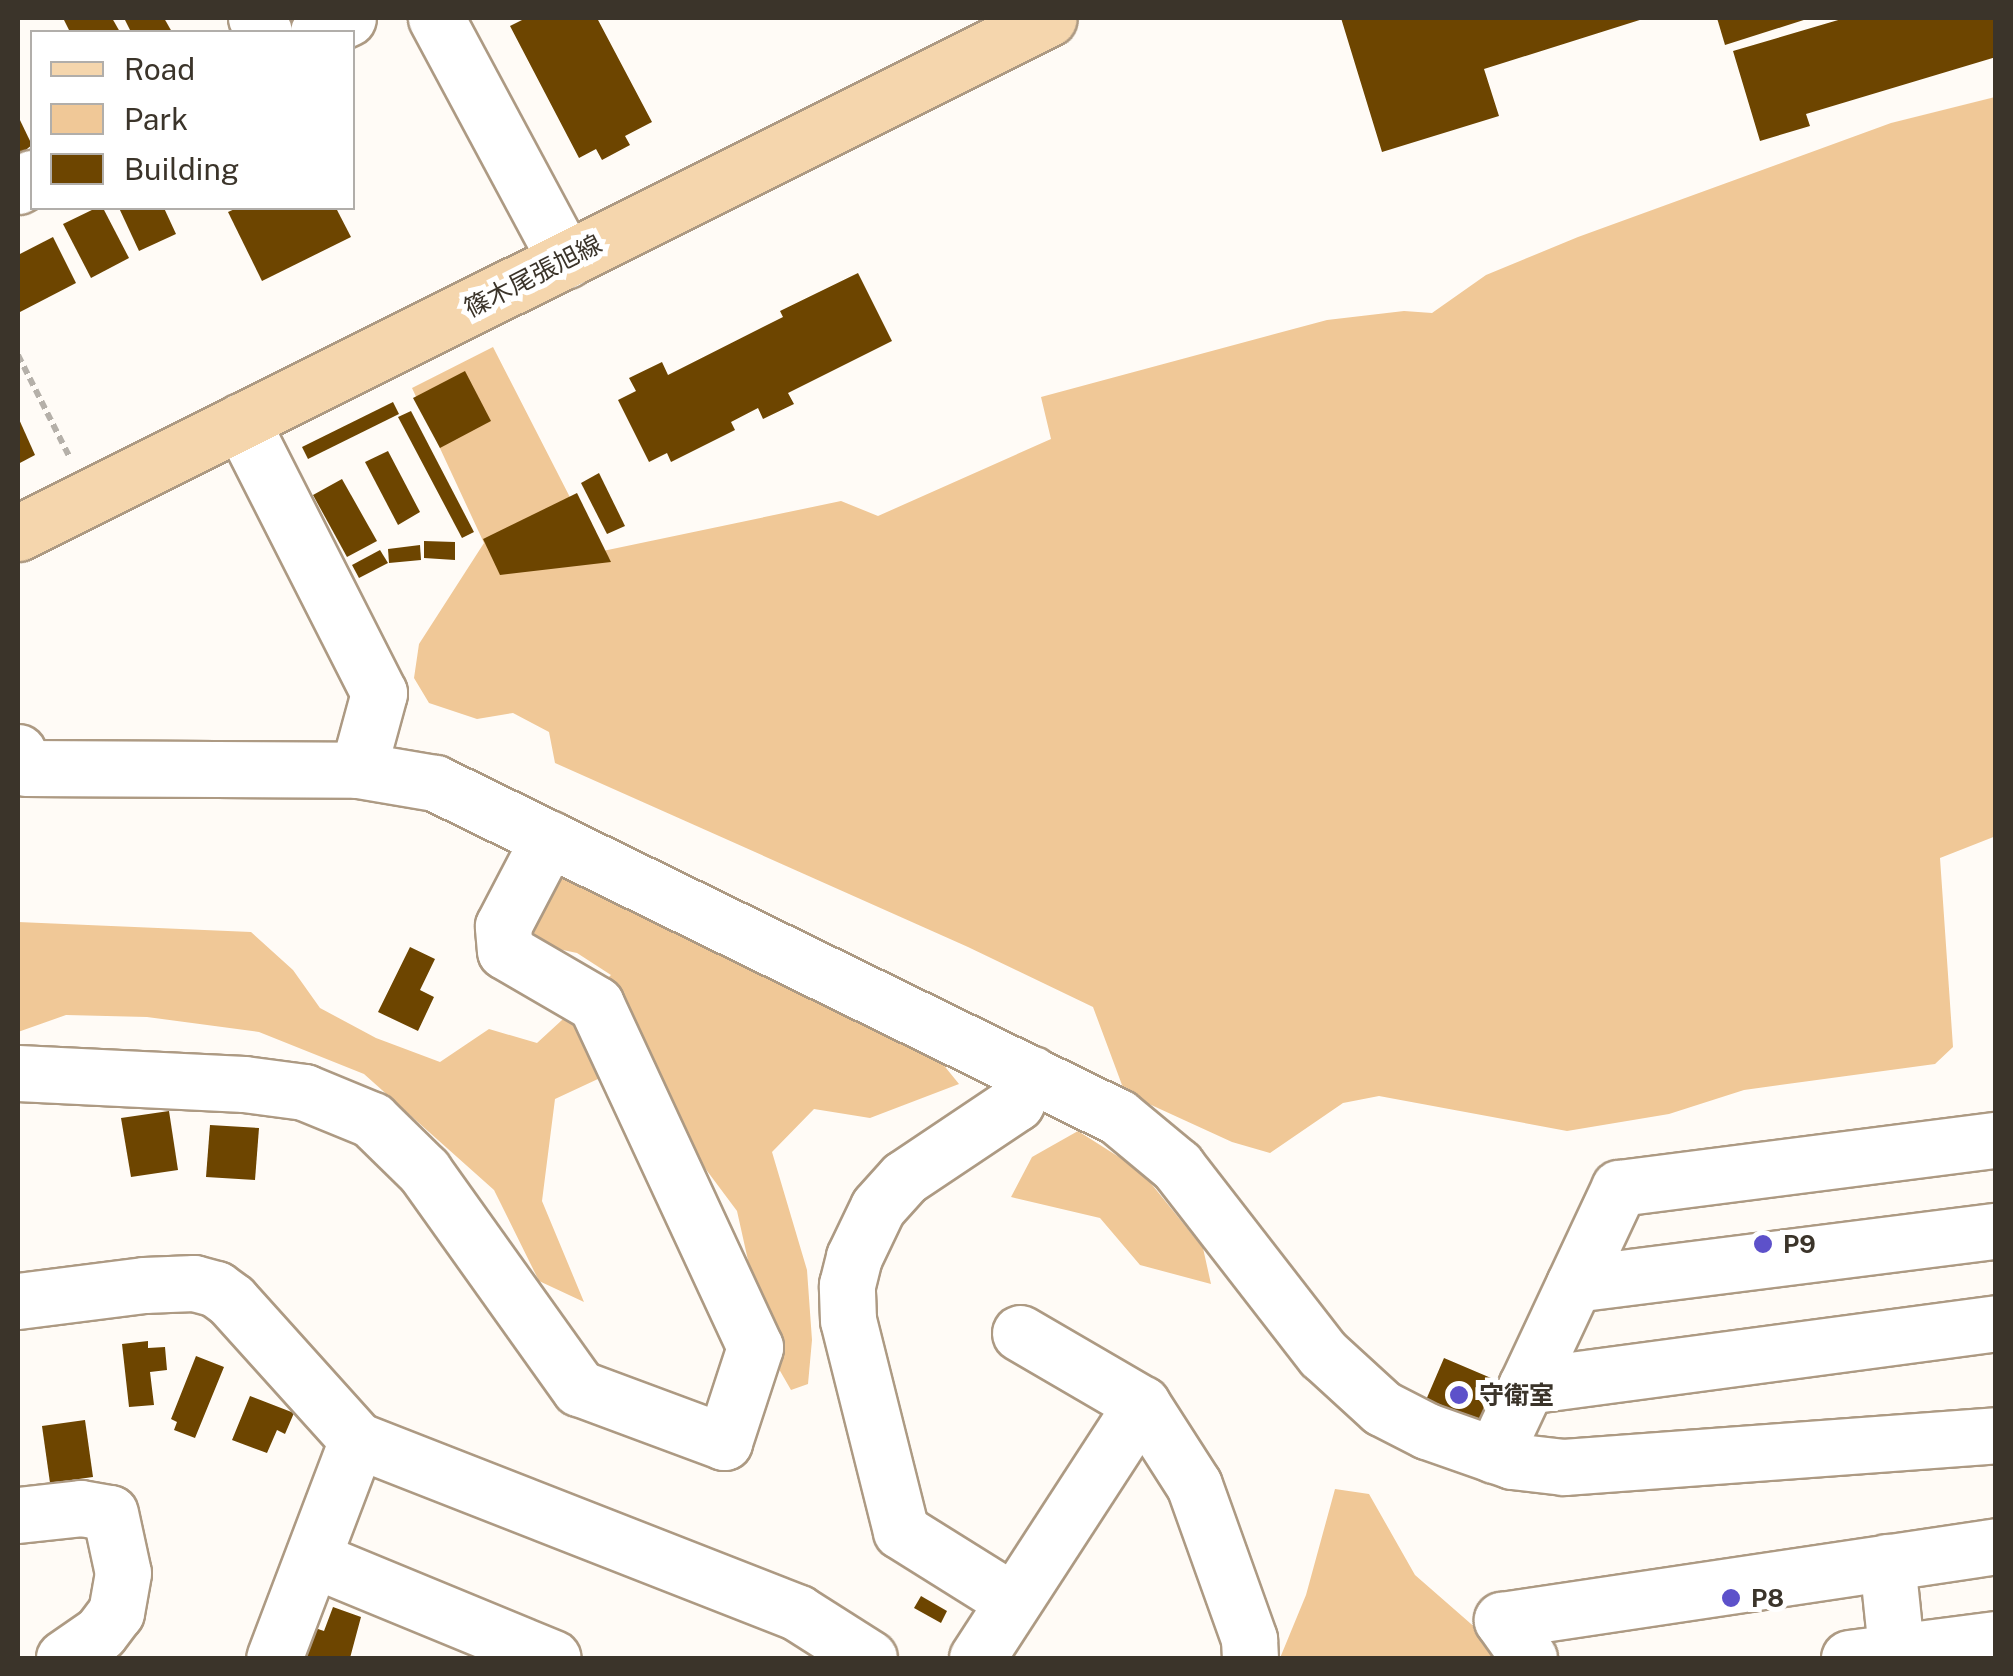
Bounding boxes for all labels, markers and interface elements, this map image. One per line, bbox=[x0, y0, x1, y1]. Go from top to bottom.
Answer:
legend bbox=[30, 30, 355, 210]
text: Road bbox=[124, 51, 195, 87]
text: Park bbox=[124, 101, 188, 137]
text: Building bbox=[124, 151, 239, 187]
street label: 篠木尾張旭線 bbox=[459, 229, 607, 323]
place label: P9 bbox=[1783, 1229, 1816, 1259]
marker: P9 bbox=[1752, 1233, 1774, 1255]
place label: 守衛室 bbox=[1479, 1380, 1554, 1410]
marker: 守衛室 bbox=[1448, 1384, 1470, 1406]
place label: P8 bbox=[1751, 1583, 1784, 1613]
marker: P8 bbox=[1720, 1587, 1742, 1609]

